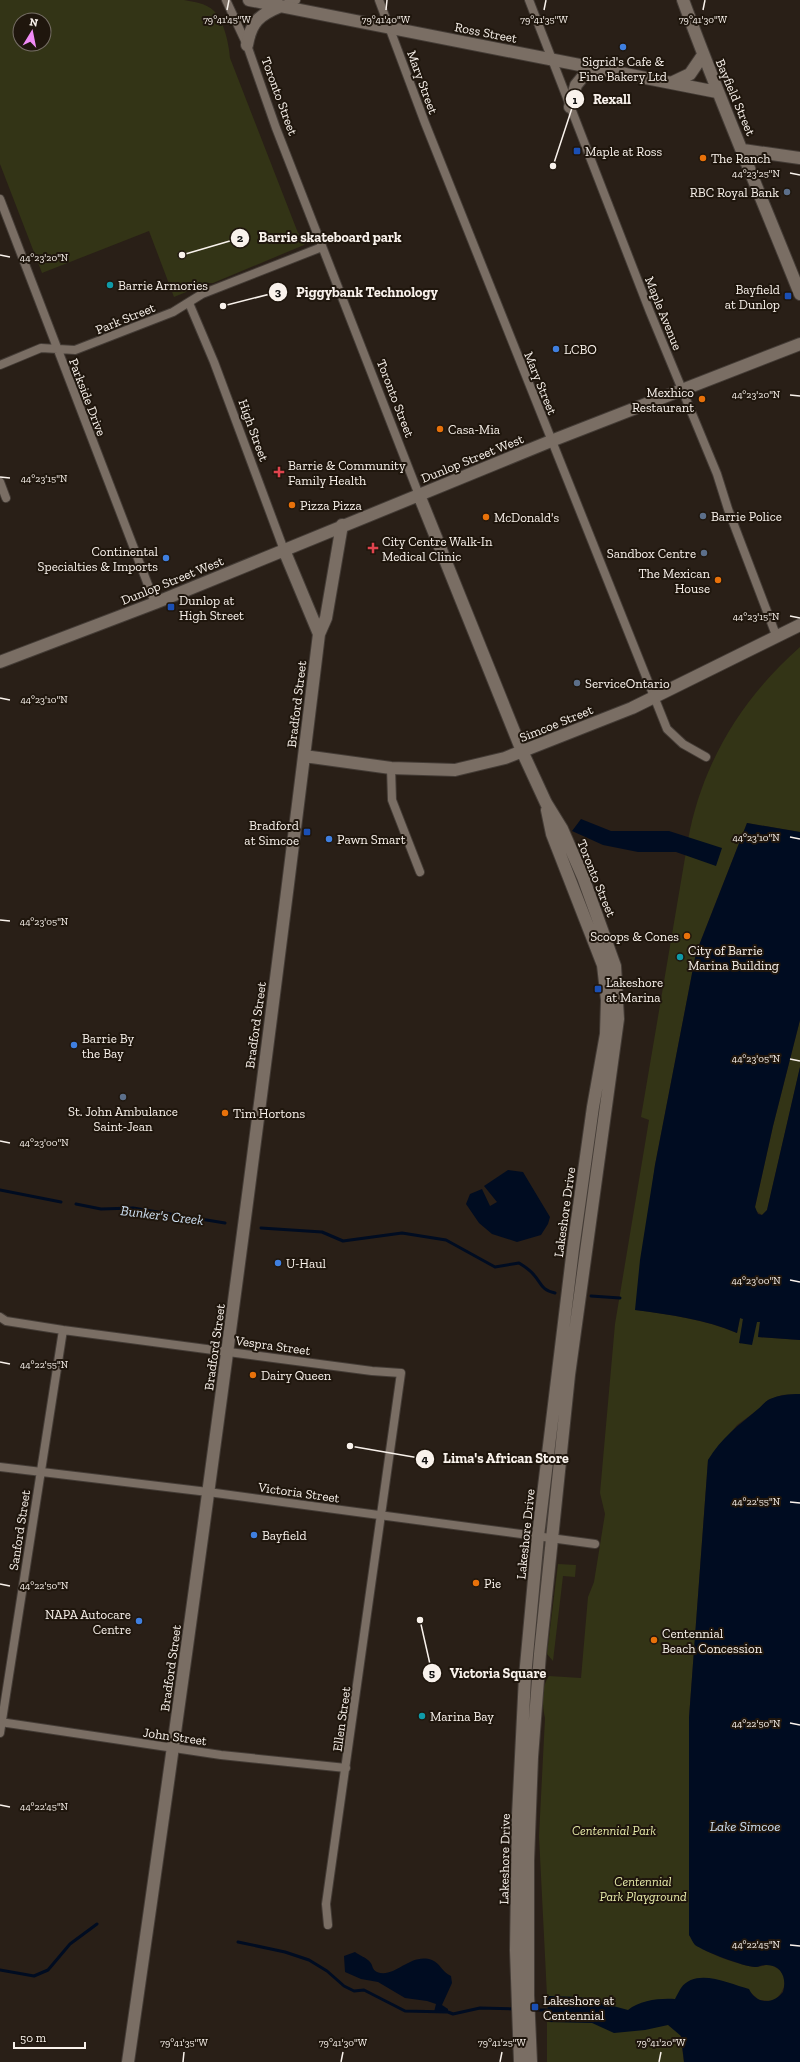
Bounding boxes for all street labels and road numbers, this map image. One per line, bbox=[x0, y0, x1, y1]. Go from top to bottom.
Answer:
street label: Ross Street bbox=[453, 19, 518, 46]
street label: Mary Street bbox=[404, 48, 441, 116]
street label: Toronto Street bbox=[258, 55, 301, 138]
street label: Bayfield Street bbox=[713, 57, 758, 138]
street label: Maple Avenue bbox=[642, 274, 685, 352]
street label: Park Street bbox=[93, 300, 157, 337]
street label: Mary Street bbox=[521, 349, 560, 417]
street label: Parkside Drive bbox=[66, 356, 109, 438]
street label: Toronto Street bbox=[374, 357, 417, 439]
street label: High Street bbox=[235, 397, 272, 463]
street label: Dunlop Street West bbox=[419, 431, 526, 486]
street label: Dunlop Street West bbox=[119, 553, 226, 608]
street label: Bradford Street bbox=[284, 660, 309, 748]
street label: Simcoe Street bbox=[517, 702, 595, 745]
street label: Toronto Street bbox=[574, 837, 619, 919]
street label: Bradford Street bbox=[242, 981, 269, 1069]
street label: Lakeshore Drive bbox=[551, 1166, 578, 1258]
street label: Bradford Street bbox=[201, 1303, 228, 1391]
street label: Vespra Street bbox=[234, 1333, 312, 1358]
street label: Victoria Street bbox=[256, 1479, 341, 1506]
street label: Lakeshore Drive bbox=[513, 1488, 538, 1580]
street label: Sanford Street bbox=[6, 1489, 33, 1571]
street label: Bradford Street bbox=[157, 1624, 184, 1712]
street label: Ellen Street bbox=[330, 1686, 353, 1752]
street label: John Street bbox=[142, 1725, 208, 1748]
street label: Lakeshore Drive bbox=[496, 1813, 513, 1905]

